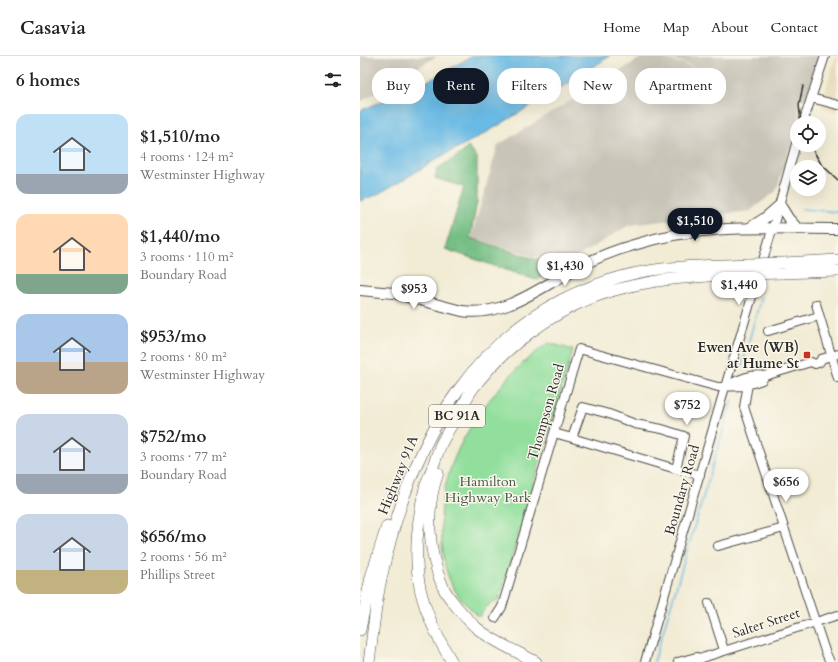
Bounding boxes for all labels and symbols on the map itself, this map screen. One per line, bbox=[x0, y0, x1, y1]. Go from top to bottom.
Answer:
pin: $1,510 bbox=[662, 208, 728, 242]
pin: $1,430 bbox=[532, 253, 598, 287]
pin: $1,440 bbox=[706, 272, 772, 306]
pin: $953 bbox=[390, 276, 438, 310]
place label: Ewen Ave (WB) at Hume St bbox=[697, 338, 799, 373]
marker: Ewen Ave (WB) at Hume St bbox=[802, 350, 812, 360]
street label: Thompson Road bbox=[523, 361, 569, 462]
pin: $752 bbox=[663, 392, 711, 426]
road number: BC 91A bbox=[429, 405, 485, 427]
street label: Highway 91A bbox=[373, 433, 423, 517]
street label: Boundary Road bbox=[660, 442, 704, 537]
pin: $656 bbox=[762, 469, 810, 503]
park label: Hamilton Highway Park bbox=[445, 472, 532, 507]
street label: Salter Street bbox=[730, 603, 803, 643]

